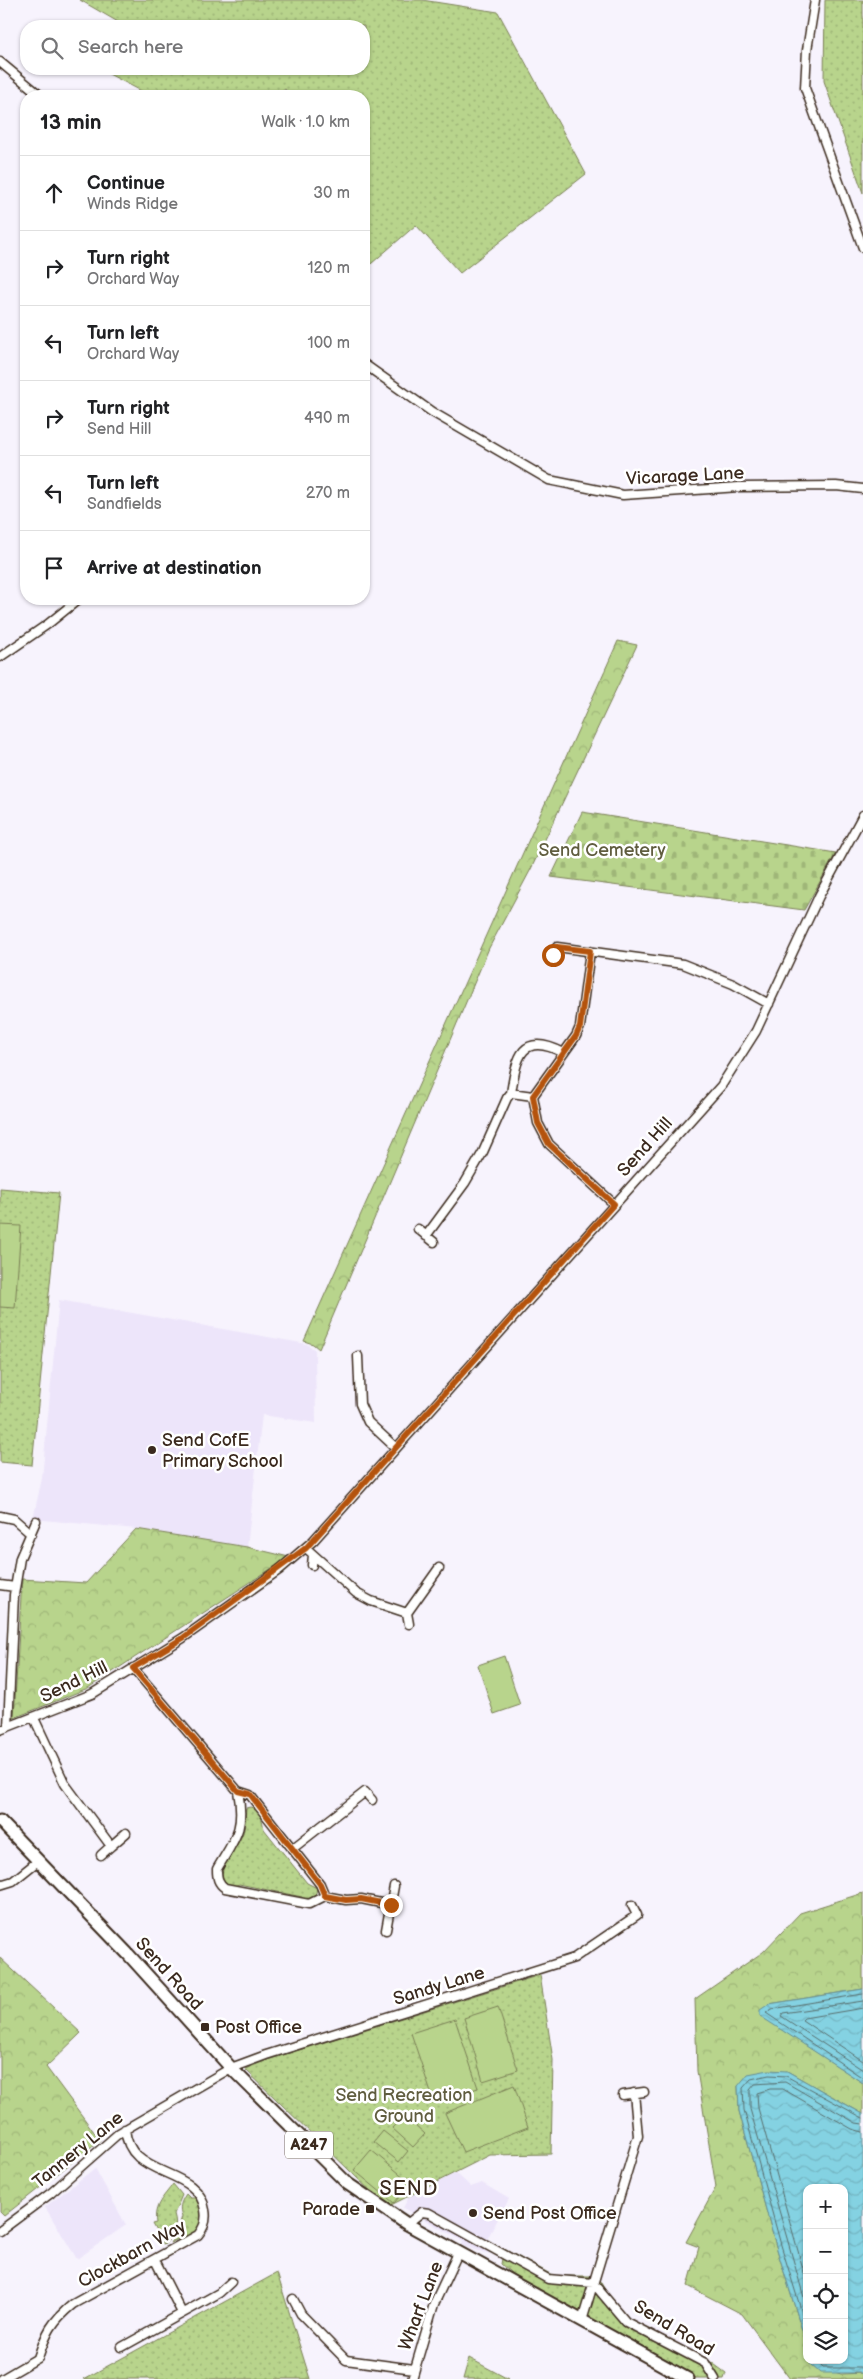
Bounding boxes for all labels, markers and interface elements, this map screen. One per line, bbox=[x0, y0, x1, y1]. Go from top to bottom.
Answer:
search box bbox=[20, 20, 370, 75]
icon: search bbox=[38, 34, 66, 62]
text: Search here bbox=[78, 36, 183, 59]
text: 13 min bbox=[40, 110, 102, 135]
text: Walk · 1.0 km bbox=[261, 113, 350, 132]
text: Continue bbox=[87, 172, 165, 195]
icon: ahead bbox=[40, 179, 68, 207]
text: 30 m bbox=[313, 184, 350, 203]
text: Winds Ridge bbox=[87, 195, 178, 214]
text: Turn right bbox=[87, 247, 170, 270]
icon: right bbox=[40, 254, 68, 282]
text: 120 m bbox=[307, 259, 350, 278]
text: Orchard Way bbox=[87, 270, 179, 289]
text: Turn left bbox=[87, 322, 159, 345]
icon: left bbox=[40, 329, 68, 357]
text: 100 m bbox=[307, 334, 350, 353]
text: Orchard Way bbox=[87, 345, 179, 364]
text: Turn right bbox=[87, 397, 170, 420]
icon: right bbox=[40, 404, 68, 432]
text: 490 m bbox=[304, 409, 350, 428]
text: Send Hill bbox=[87, 420, 151, 439]
street label: Vicarage Lane bbox=[625, 462, 745, 490]
text: Turn left bbox=[87, 472, 159, 495]
icon: left bbox=[40, 479, 68, 507]
text: 270 m bbox=[306, 484, 350, 503]
text: Sandfields bbox=[87, 495, 162, 514]
icon: arrive bbox=[40, 554, 68, 582]
text: Arrive at destination bbox=[87, 557, 262, 580]
park label: Send Cemetery bbox=[538, 840, 666, 861]
route start bbox=[542, 944, 565, 967]
street label: Send Hill bbox=[613, 1113, 677, 1181]
place label: Send CofE Primary School bbox=[162, 1430, 283, 1472]
marker: Send CofE Primary School bbox=[146, 1444, 158, 1456]
street label: Send Hill bbox=[37, 1657, 111, 1707]
route end bbox=[380, 1894, 403, 1917]
street label: Send Road bbox=[131, 1933, 207, 2015]
street label: Sandy Lane bbox=[391, 1962, 487, 2010]
place label: Post Office bbox=[215, 2017, 302, 2038]
marker: Post Office bbox=[199, 2021, 211, 2033]
park label: Send Recreation Ground bbox=[335, 2085, 473, 2127]
street label: Tannery Lane bbox=[29, 2107, 128, 2193]
road number: A247 bbox=[285, 2132, 333, 2158]
district label: SEND bbox=[380, 2177, 438, 2201]
map controls bbox=[803, 2184, 848, 2364]
button: + bbox=[803, 2184, 848, 2229]
place label: Parade bbox=[302, 2199, 360, 2220]
marker: Parade bbox=[364, 2203, 376, 2215]
place label: Send Post Office bbox=[483, 2203, 617, 2224]
marker: Send Post Office bbox=[467, 2207, 479, 2219]
street label: Clockbarn Way bbox=[74, 2215, 190, 2292]
button: − bbox=[803, 2229, 848, 2274]
street label: Wharf Lane bbox=[394, 2258, 448, 2353]
button: locate bbox=[803, 2274, 848, 2319]
street label: Send Road bbox=[630, 2296, 718, 2360]
button: layers bbox=[803, 2319, 848, 2364]

